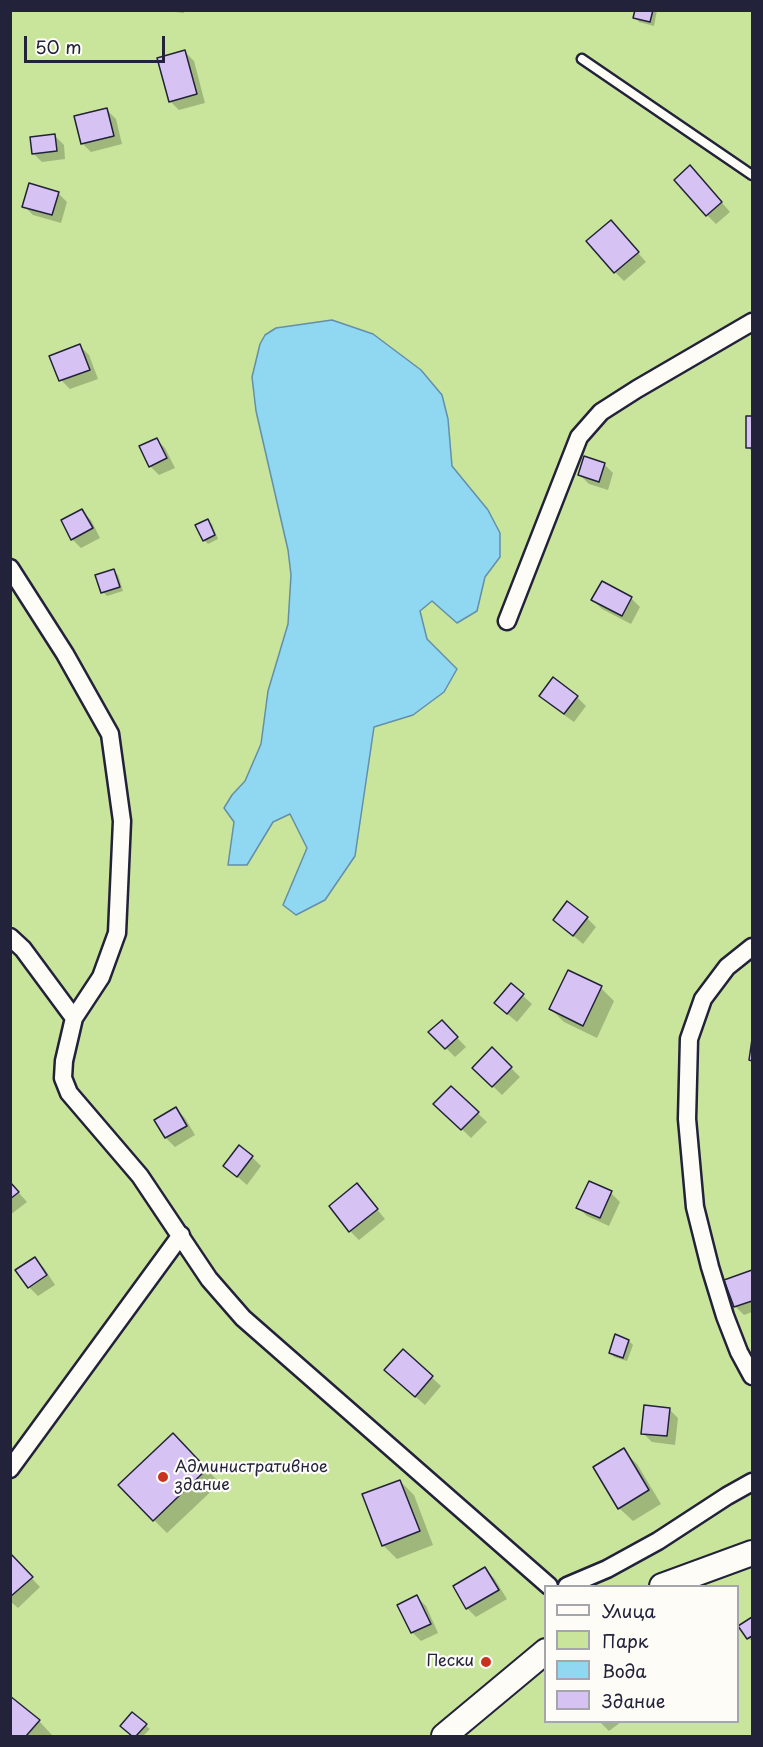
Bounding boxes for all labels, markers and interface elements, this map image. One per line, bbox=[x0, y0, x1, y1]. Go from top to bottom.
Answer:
scale bar bbox=[27, 24, 168, 62]
text: 50 m bbox=[35, 33, 82, 60]
place label: Административное здание bbox=[175, 1458, 328, 1496]
marker: Административное здание bbox=[156, 1470, 170, 1484]
legend bbox=[544, 1585, 739, 1723]
text: Улица bbox=[602, 1597, 656, 1624]
text: Парк bbox=[602, 1627, 648, 1654]
place label: Пески bbox=[426, 1652, 474, 1672]
marker: Пески bbox=[479, 1655, 493, 1669]
text: Вода bbox=[602, 1657, 647, 1684]
text: Здание bbox=[602, 1687, 665, 1714]

